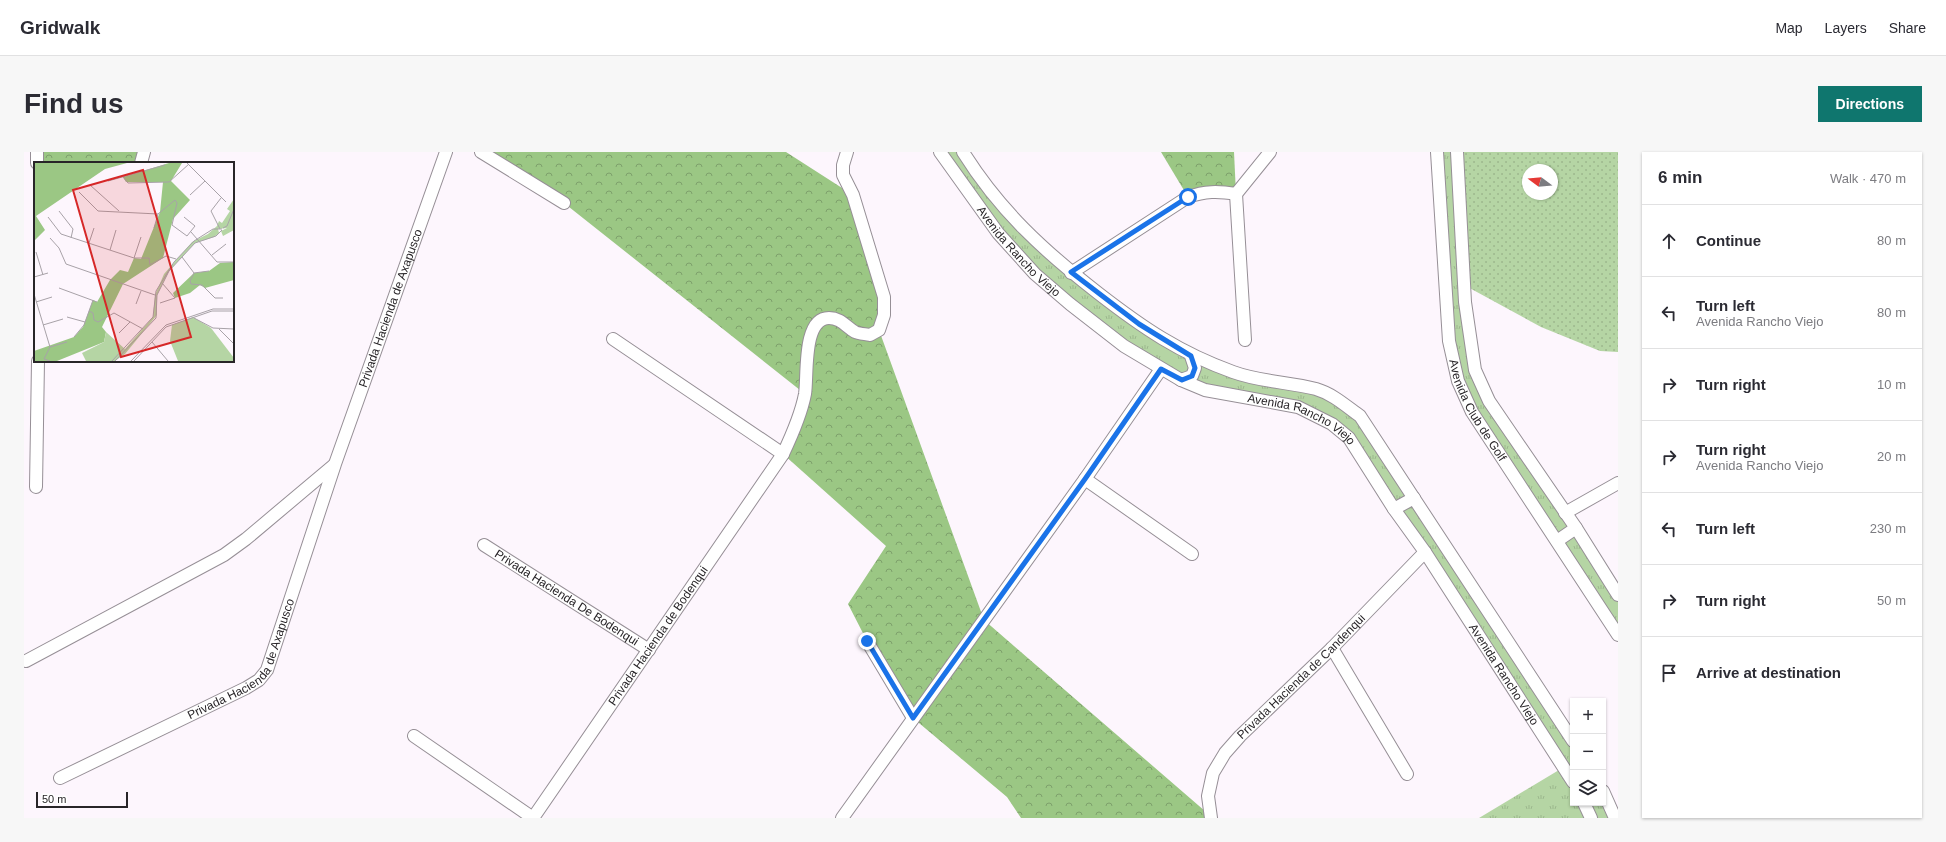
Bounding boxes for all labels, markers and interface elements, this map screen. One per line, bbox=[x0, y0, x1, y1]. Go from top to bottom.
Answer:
text: Gridwalk bbox=[20, 17, 100, 38]
text: Map bbox=[1775, 20, 1803, 36]
text: Layers bbox=[1825, 20, 1867, 36]
text: Share bbox=[1889, 20, 1926, 36]
button: Directions bbox=[1818, 86, 1922, 122]
text: Find us bbox=[24, 88, 124, 119]
inset map bbox=[34, 162, 234, 362]
north arrow bbox=[1522, 164, 1558, 200]
text: 6 min bbox=[1658, 168, 1702, 187]
text: Walk · 470 m bbox=[1830, 171, 1906, 186]
route start bbox=[1179, 188, 1197, 206]
street label: Avenida Rancho Viejo bbox=[974, 203, 1063, 300]
street label: Privada Hacienda de Axapusco bbox=[356, 227, 425, 389]
icon: ahead bbox=[1658, 230, 1680, 252]
text: Continue bbox=[1696, 232, 1761, 249]
text: 80 m bbox=[1877, 233, 1906, 248]
text: Turn left bbox=[1696, 297, 1755, 314]
icon: left bbox=[1658, 302, 1680, 324]
text: 80 m bbox=[1877, 305, 1906, 320]
text: Avenida Rancho Viejo bbox=[1696, 314, 1823, 329]
street label: Avenida Club de Golf bbox=[1446, 358, 1510, 464]
icon: right bbox=[1658, 374, 1680, 396]
text: Turn right bbox=[1696, 376, 1766, 393]
text: 10 m bbox=[1877, 377, 1906, 392]
street label: Avenida Rancho Viejo bbox=[1246, 391, 1359, 448]
text: Turn right bbox=[1696, 441, 1766, 458]
icon: right bbox=[1658, 446, 1680, 468]
text: 20 m bbox=[1877, 449, 1906, 464]
text: Avenida Rancho Viejo bbox=[1696, 458, 1823, 473]
icon: left bbox=[1658, 518, 1680, 540]
text: Turn left bbox=[1696, 520, 1755, 537]
text: 230 m bbox=[1870, 521, 1906, 536]
street label: Privada Hacienda De Bodenqui bbox=[492, 547, 641, 649]
street label: Privada Hacienda de Bodenqui bbox=[605, 564, 711, 708]
icon: right bbox=[1658, 590, 1680, 612]
text: Turn right bbox=[1696, 592, 1766, 609]
text: 50 m bbox=[1877, 593, 1906, 608]
street label: Privada Hacienda de Axapusco bbox=[185, 596, 297, 722]
street label: Privada Hacienda de Candenqui bbox=[1234, 611, 1368, 742]
street label: Avenida Rancho Viejo bbox=[1466, 621, 1542, 728]
route end bbox=[858, 632, 876, 650]
icon: arrive bbox=[1658, 662, 1680, 684]
text: Arrive at destination bbox=[1696, 664, 1841, 681]
map controls bbox=[1570, 698, 1606, 806]
button: + bbox=[1570, 698, 1606, 734]
button: − bbox=[1570, 734, 1606, 770]
button: layers bbox=[1570, 770, 1606, 806]
scale bar bbox=[36, 790, 128, 809]
text: 50 m bbox=[42, 793, 66, 805]

